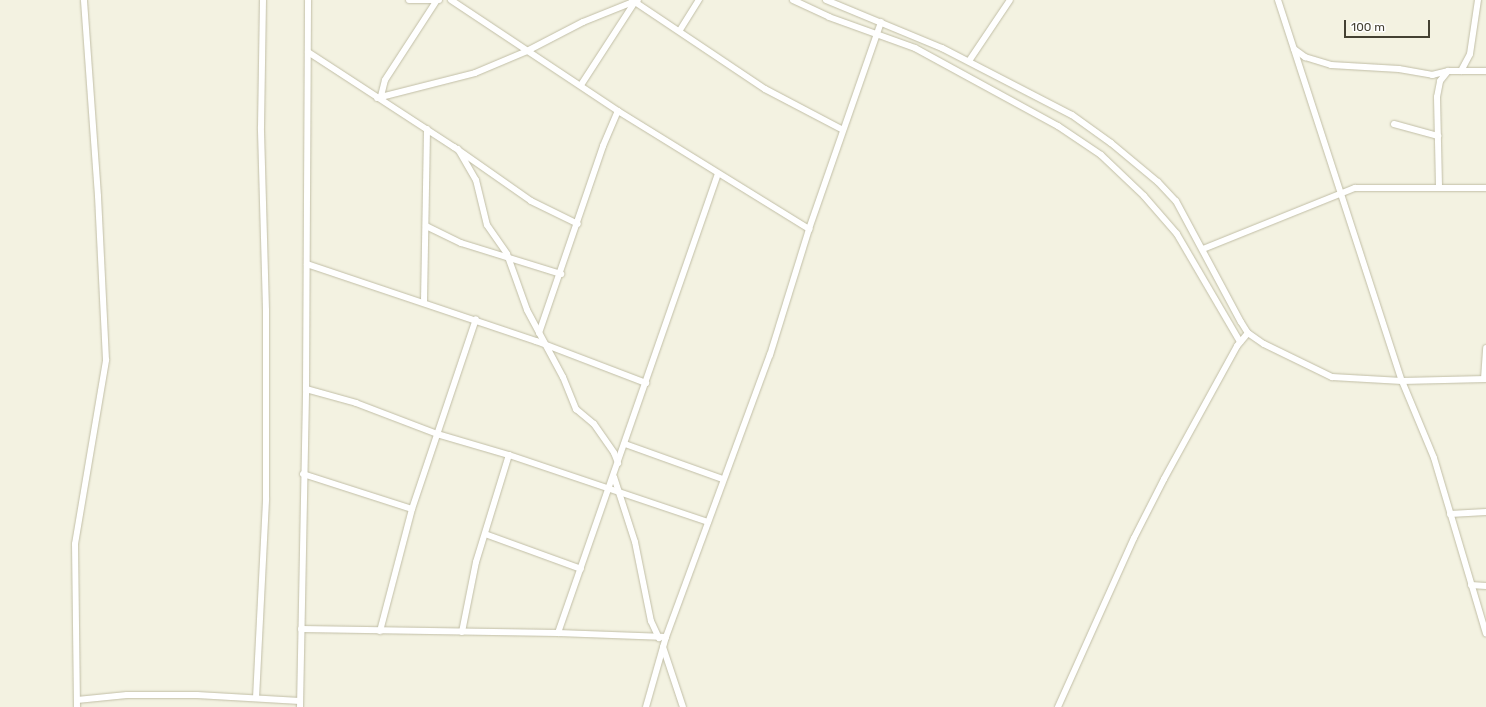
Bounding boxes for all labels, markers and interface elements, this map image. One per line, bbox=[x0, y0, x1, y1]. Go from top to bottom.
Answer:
scale bar bbox=[1346, 12, 1432, 38]
text: 100 m bbox=[1351, 20, 1385, 34]

